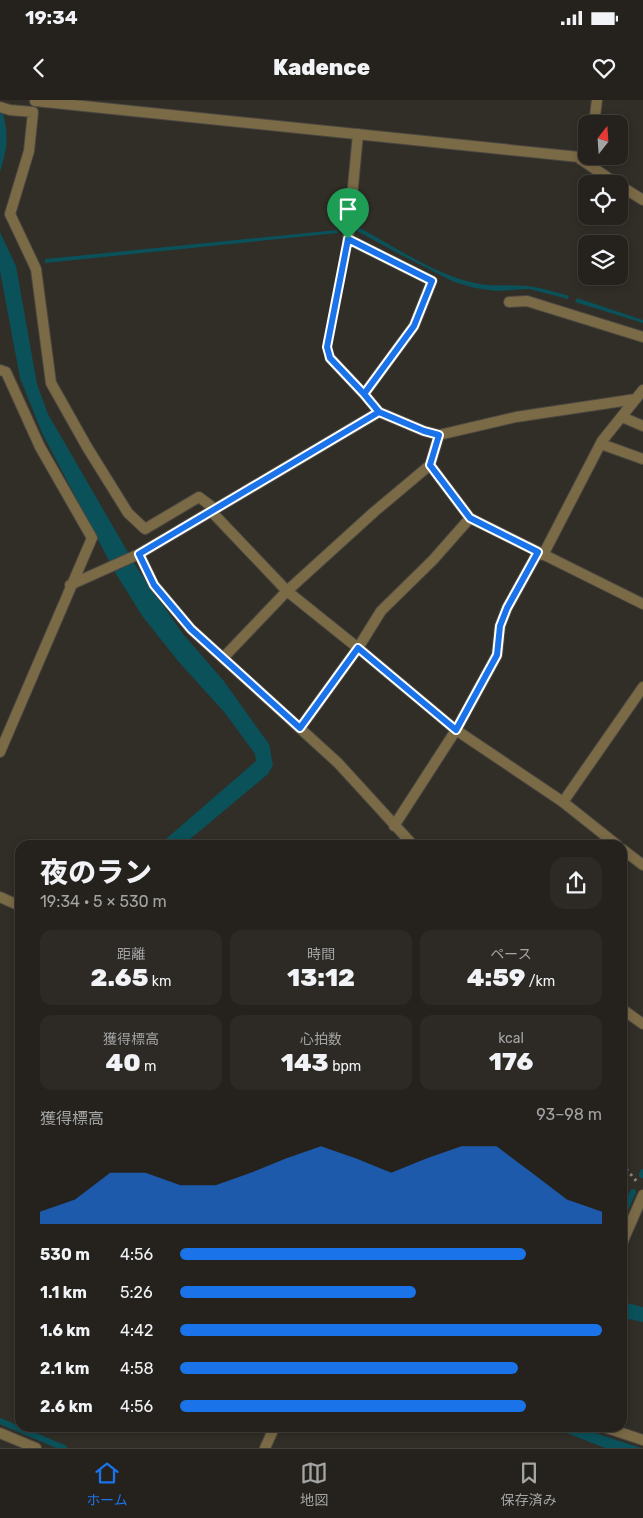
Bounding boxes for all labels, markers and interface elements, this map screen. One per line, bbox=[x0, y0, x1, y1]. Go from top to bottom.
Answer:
text: 19:34 bbox=[25, 6, 78, 29]
icon: back bbox=[25, 54, 53, 82]
text: Kadence bbox=[273, 54, 370, 81]
icon: heart bbox=[590, 54, 618, 82]
north arrow bbox=[578, 115, 628, 165]
map controls bbox=[578, 115, 628, 285]
button: locate bbox=[578, 175, 628, 225]
pin bbox=[327, 188, 369, 239]
icon: arrive bbox=[334, 195, 362, 223]
button: layers bbox=[578, 235, 628, 285]
text: 夜のラン bbox=[40, 856, 152, 889]
button: share bbox=[550, 857, 602, 909]
text: 19:34 · 5 × 530 m bbox=[40, 892, 167, 911]
text: 距離 bbox=[117, 946, 145, 963]
text: 時間 bbox=[307, 946, 335, 963]
text: ペース bbox=[490, 946, 532, 963]
text: 2.65 bbox=[91, 963, 148, 992]
text: 13:12 bbox=[287, 963, 355, 992]
text: 4:59 bbox=[467, 963, 525, 992]
text: km bbox=[148, 973, 171, 990]
text: /km bbox=[525, 973, 555, 990]
text: kcal bbox=[498, 1030, 524, 1047]
text: 獲得標高 bbox=[103, 1031, 159, 1048]
text: 心拍数 bbox=[300, 1031, 342, 1048]
text: 176 bbox=[489, 1047, 533, 1076]
text: 40 bbox=[105, 1048, 141, 1077]
text: 143 bbox=[281, 1048, 329, 1077]
text: m bbox=[141, 1058, 157, 1075]
text: bpm bbox=[329, 1058, 361, 1075]
text: 93–98 m bbox=[536, 1105, 602, 1124]
text: 獲得標高 bbox=[40, 1109, 104, 1128]
text: 530 m bbox=[40, 1245, 90, 1264]
text: 4:56 bbox=[120, 1245, 153, 1264]
text: 1.1 km bbox=[40, 1283, 87, 1302]
text: 5:26 bbox=[120, 1283, 153, 1302]
text: 1.6 km bbox=[40, 1321, 90, 1340]
text: 4:42 bbox=[120, 1321, 153, 1340]
text: 2.1 km bbox=[40, 1359, 89, 1378]
text: 4:58 bbox=[120, 1359, 154, 1378]
text: 2.6 km bbox=[40, 1397, 93, 1416]
text: 4:56 bbox=[120, 1397, 153, 1416]
tab: ホーム bbox=[86, 1459, 128, 1509]
tab: 地図 bbox=[300, 1459, 328, 1509]
tab: 保存済み bbox=[501, 1459, 557, 1509]

